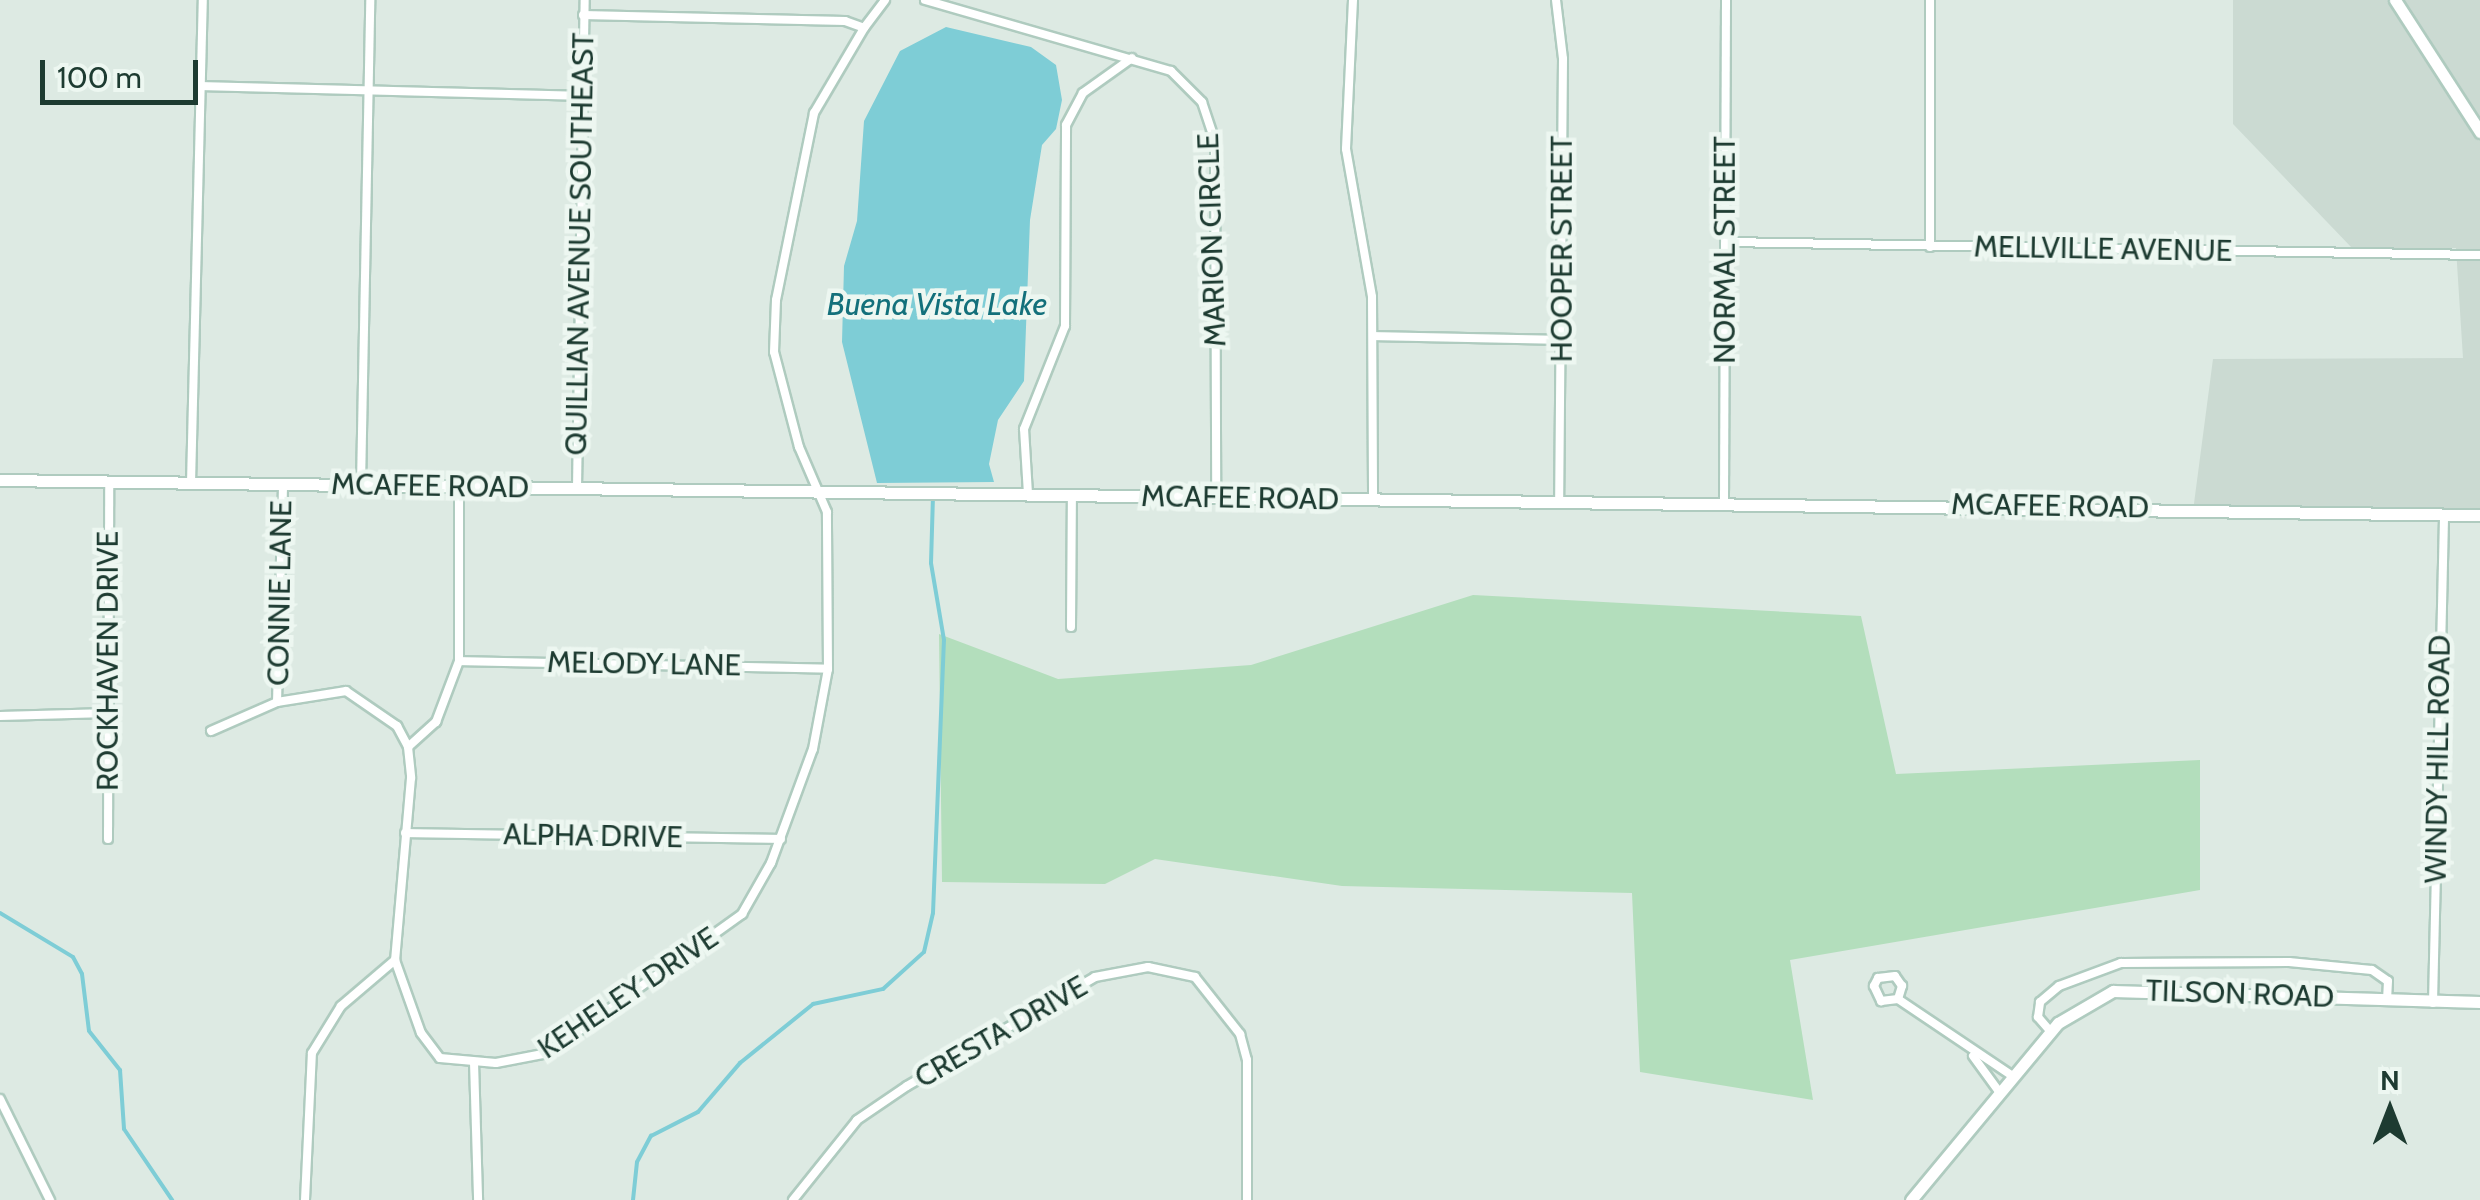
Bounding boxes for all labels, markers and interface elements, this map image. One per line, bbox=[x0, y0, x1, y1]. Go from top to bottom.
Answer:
street label: QUILLIAN AVENUE SOUTHEAST bbox=[558, 32, 602, 456]
scale bar bbox=[45, 40, 202, 102]
text: 100 m bbox=[57, 59, 142, 96]
street label: MARION CIRCLE bbox=[1190, 132, 1234, 348]
street label: HOOPER STREET bbox=[1544, 136, 1580, 362]
street label: NORMAL STREET bbox=[1707, 136, 1743, 364]
street label: MELLVILLE AVENUE bbox=[1973, 229, 2233, 269]
water label: Buena Vista Lake bbox=[827, 285, 1047, 323]
street label: MCAFEE ROAD bbox=[331, 466, 529, 506]
street label: MCAFEE ROAD bbox=[1141, 478, 1339, 518]
street label: MCAFEE ROAD bbox=[1951, 486, 2149, 526]
street label: CONNIE LANE bbox=[260, 500, 300, 686]
street label: ROCKHAVEN DRIVE bbox=[90, 531, 126, 791]
street label: WINDY HILL ROAD bbox=[2418, 634, 2458, 884]
street label: MELODY LANE bbox=[547, 644, 741, 684]
street label: ALPHA DRIVE bbox=[503, 816, 683, 856]
street label: KEHELEY DRIVE bbox=[531, 920, 725, 1066]
street label: CRESTA DRIVE bbox=[909, 968, 1093, 1096]
street label: TILSON ROAD bbox=[2145, 973, 2335, 1015]
north arrow bbox=[2340, 1060, 2440, 1160]
text: N bbox=[2380, 1063, 2400, 1097]

